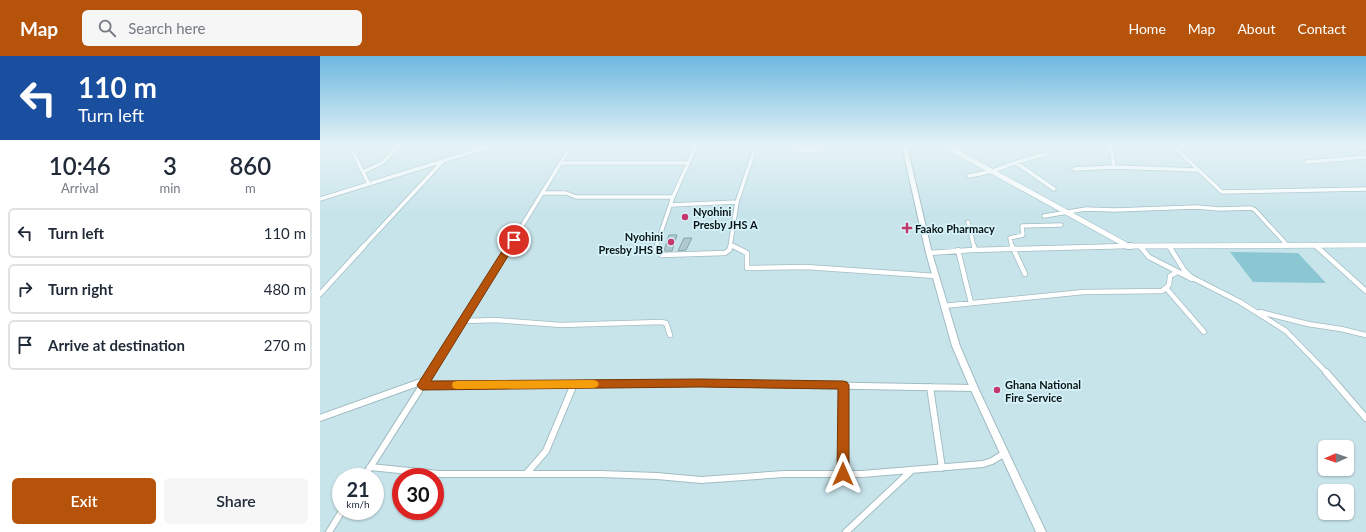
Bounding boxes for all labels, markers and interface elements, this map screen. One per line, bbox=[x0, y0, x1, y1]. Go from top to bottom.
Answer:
search box bbox=[82, 10, 362, 46]
text: Map bbox=[20, 17, 58, 40]
icon: search bbox=[96, 17, 118, 39]
text: Search here bbox=[128, 19, 206, 37]
text: Home bbox=[1128, 20, 1166, 37]
text: Map bbox=[1188, 20, 1215, 37]
text: About bbox=[1237, 20, 1275, 37]
text: Contact bbox=[1297, 20, 1346, 37]
text: 110 m bbox=[78, 70, 157, 104]
icon: left bbox=[12, 72, 64, 124]
text: Turn left bbox=[78, 104, 144, 126]
text: 10:46 bbox=[49, 151, 111, 180]
text: 3 bbox=[163, 151, 177, 180]
text: 860 bbox=[229, 151, 271, 180]
text: Arrival bbox=[61, 180, 98, 196]
text: min bbox=[159, 180, 181, 196]
text: m bbox=[245, 180, 256, 196]
place label: Nyohini Presby JHS A bbox=[693, 205, 758, 231]
marker: Nyohini Presby JHS A bbox=[680, 212, 690, 222]
icon: left bbox=[14, 222, 36, 244]
place label: Faako Pharmacy bbox=[915, 222, 995, 235]
pin bbox=[497, 223, 531, 257]
marker: Faako Pharmacy bbox=[902, 223, 912, 233]
text: Turn left bbox=[48, 224, 104, 242]
text: 110 m bbox=[264, 224, 306, 242]
icon: arrive bbox=[503, 229, 525, 251]
place label: Nyohini Presby JHS B bbox=[599, 230, 663, 256]
marker: Nyohini Presby JHS B bbox=[666, 237, 676, 247]
icon: right bbox=[14, 278, 36, 300]
text: Turn right bbox=[48, 280, 113, 298]
text: 480 m bbox=[264, 280, 306, 298]
icon: arrive bbox=[14, 334, 36, 356]
text: Arrive at destination bbox=[48, 336, 185, 354]
text: 270 m bbox=[264, 336, 306, 354]
place label: Ghana National Fire Service bbox=[1005, 378, 1081, 404]
marker: Ghana National Fire Service bbox=[992, 385, 1002, 395]
north arrow bbox=[1318, 440, 1354, 476]
map controls bbox=[1318, 440, 1354, 520]
position arrow bbox=[822, 453, 864, 495]
speed limit sign: 30 bbox=[392, 468, 444, 520]
text: 21 bbox=[346, 477, 370, 501]
button: Exit bbox=[12, 478, 156, 524]
button: Share bbox=[164, 478, 308, 524]
button: search bbox=[1318, 484, 1354, 520]
text: km/h bbox=[346, 498, 370, 510]

